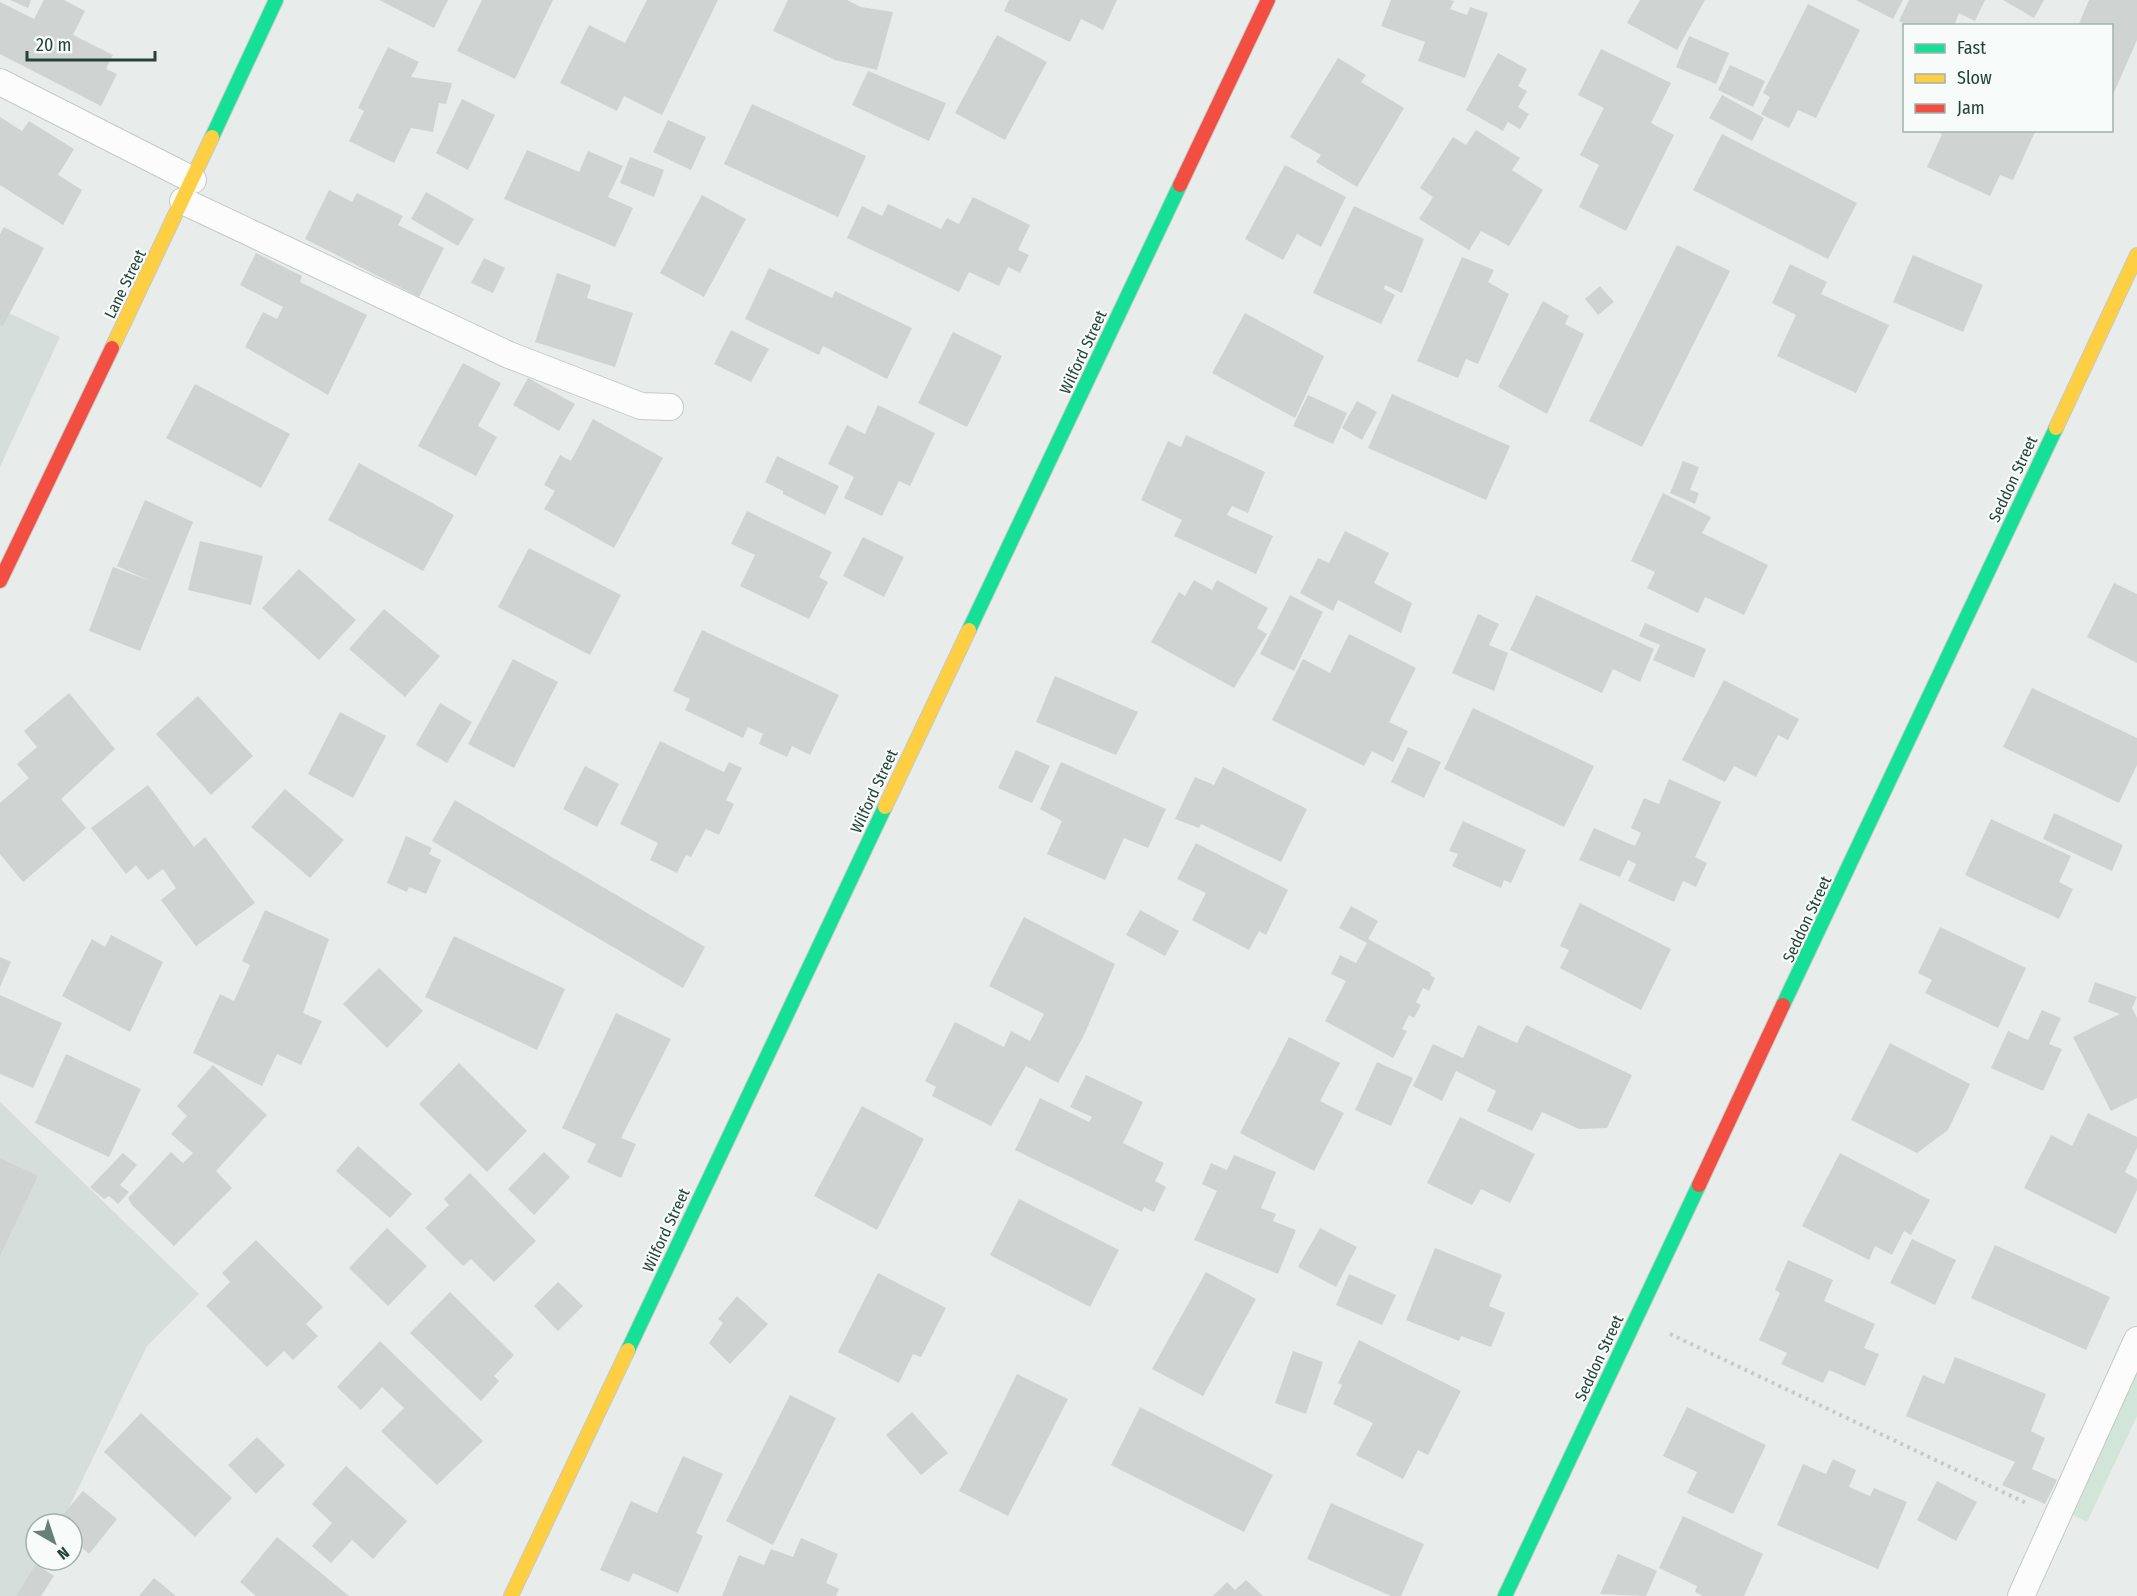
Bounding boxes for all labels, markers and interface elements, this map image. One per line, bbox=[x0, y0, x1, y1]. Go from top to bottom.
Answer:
scale bar bbox=[27, 24, 154, 62]
legend bbox=[1903, 24, 2113, 132]
text: 20 m bbox=[36, 34, 71, 56]
text: Fast bbox=[1957, 37, 1986, 59]
text: Slow bbox=[1957, 67, 1992, 89]
text: Jam bbox=[1957, 97, 1985, 119]
street label: Lane Street bbox=[100, 246, 150, 322]
street label: Wilford Street bbox=[1055, 306, 1111, 397]
street label: Seddon Street bbox=[1985, 432, 2042, 525]
street label: Wilford Street bbox=[846, 745, 902, 836]
street label: Seddon Street bbox=[1779, 872, 1836, 965]
street label: Wilford Street bbox=[638, 1184, 694, 1275]
street label: Seddon Street bbox=[1571, 1311, 1628, 1404]
north arrow bbox=[24, 1512, 84, 1572]
text: N bbox=[53, 1543, 73, 1564]

